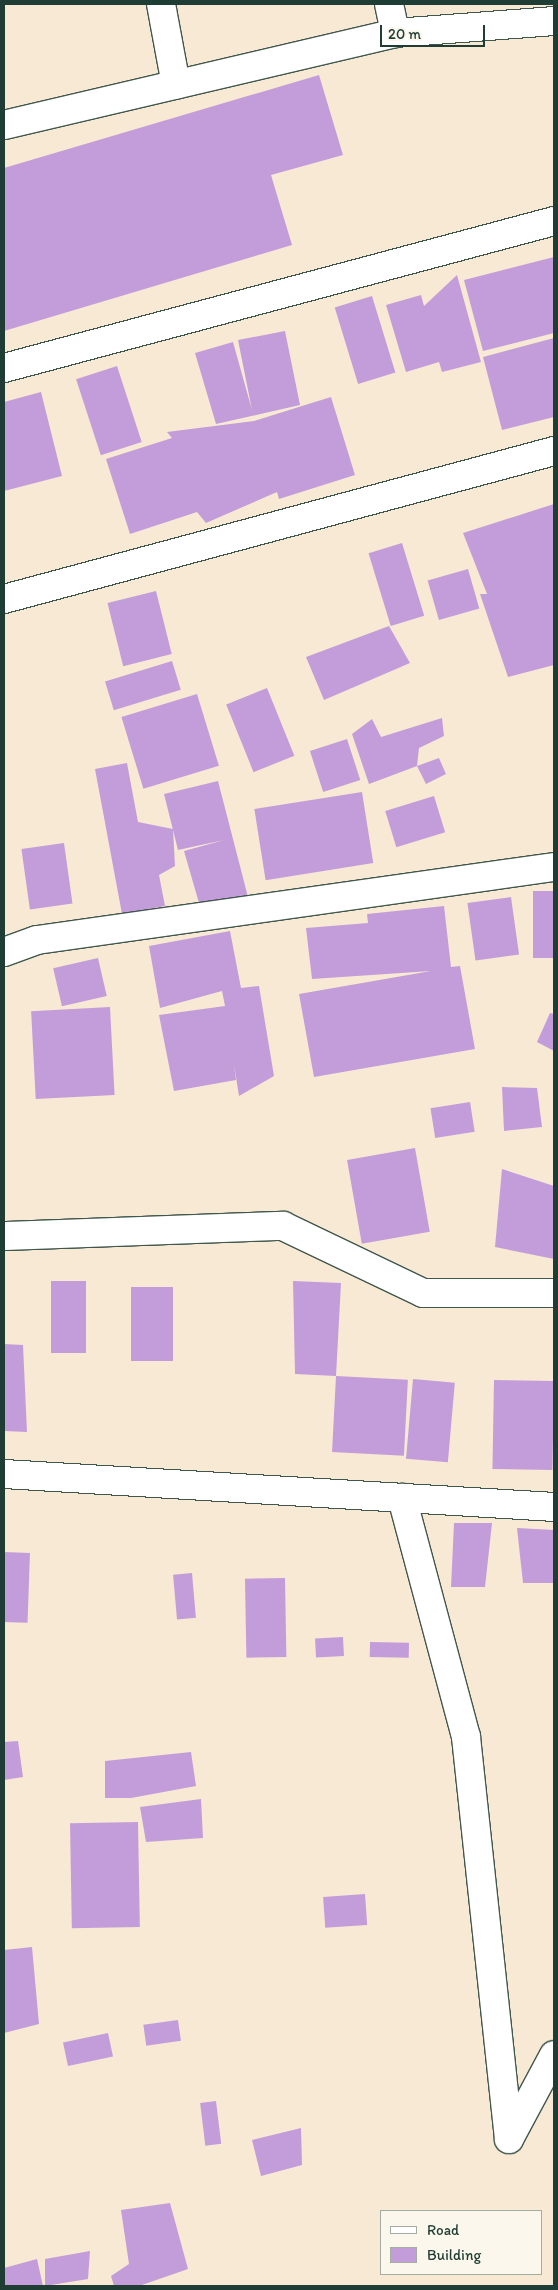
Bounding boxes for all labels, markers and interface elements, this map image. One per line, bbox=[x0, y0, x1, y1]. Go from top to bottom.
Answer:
scale bar bbox=[383, 15, 488, 47]
text: 20 m bbox=[388, 25, 421, 43]
legend bbox=[380, 2210, 543, 2275]
text: Road bbox=[427, 2221, 459, 2239]
text: Building bbox=[427, 2246, 481, 2264]

